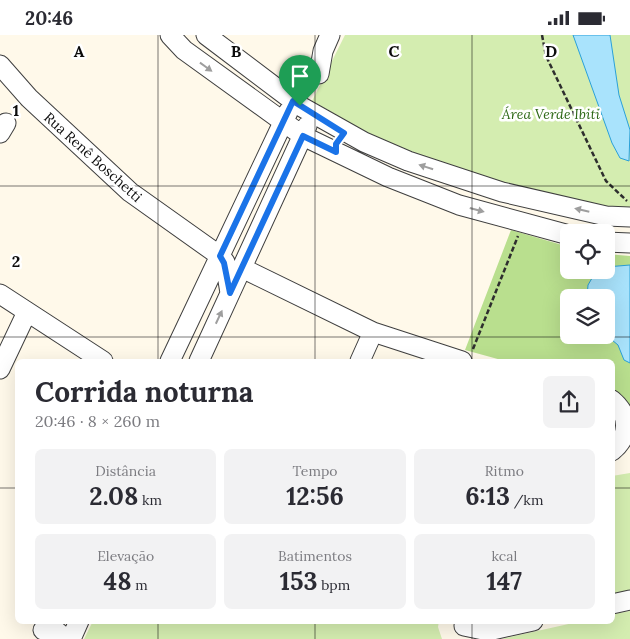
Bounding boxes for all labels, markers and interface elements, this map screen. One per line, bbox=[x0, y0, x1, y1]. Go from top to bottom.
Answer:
text: 20:46 bbox=[25, 6, 73, 30]
text: A bbox=[74, 41, 85, 61]
text: B bbox=[231, 41, 242, 61]
text: C bbox=[388, 41, 400, 61]
text: D bbox=[545, 41, 557, 61]
pin bbox=[279, 55, 321, 106]
one-way arrow bbox=[199, 62, 213, 72]
icon: arrive bbox=[286, 62, 314, 90]
text: 1 bbox=[13, 100, 19, 120]
park label: Área Verde Ibiti bbox=[501, 105, 601, 123]
street label: Rua Renê Boschetti bbox=[40, 108, 146, 206]
one-way arrow bbox=[418, 163, 433, 170]
one-way arrow bbox=[574, 206, 589, 214]
one-way arrow bbox=[470, 207, 485, 215]
map controls bbox=[560, 224, 615, 344]
button: locate bbox=[560, 224, 615, 279]
text: 2 bbox=[12, 251, 20, 271]
button: layers bbox=[560, 289, 615, 344]
one-way arrow bbox=[216, 310, 224, 324]
text: Corrida noturna bbox=[35, 374, 253, 410]
button: share bbox=[543, 376, 595, 428]
text: 20:46 · 8 × 260 m bbox=[35, 411, 160, 431]
text: Distância bbox=[95, 462, 156, 480]
text: Tempo bbox=[293, 462, 337, 480]
text: Ritmo bbox=[485, 462, 524, 480]
text: 2.08 bbox=[89, 480, 138, 512]
text: 12:56 bbox=[286, 480, 344, 512]
text: 6:13 bbox=[465, 480, 510, 512]
text: km bbox=[138, 491, 162, 509]
text: /km bbox=[510, 491, 543, 509]
text: Elevação bbox=[97, 547, 154, 565]
text: Batimentos bbox=[278, 547, 352, 565]
text: kcal bbox=[491, 547, 517, 565]
text: 48 bbox=[104, 565, 132, 597]
text: 153 bbox=[280, 565, 317, 597]
text: 147 bbox=[487, 565, 522, 597]
text: m bbox=[132, 576, 148, 594]
text: bpm bbox=[317, 576, 350, 594]

